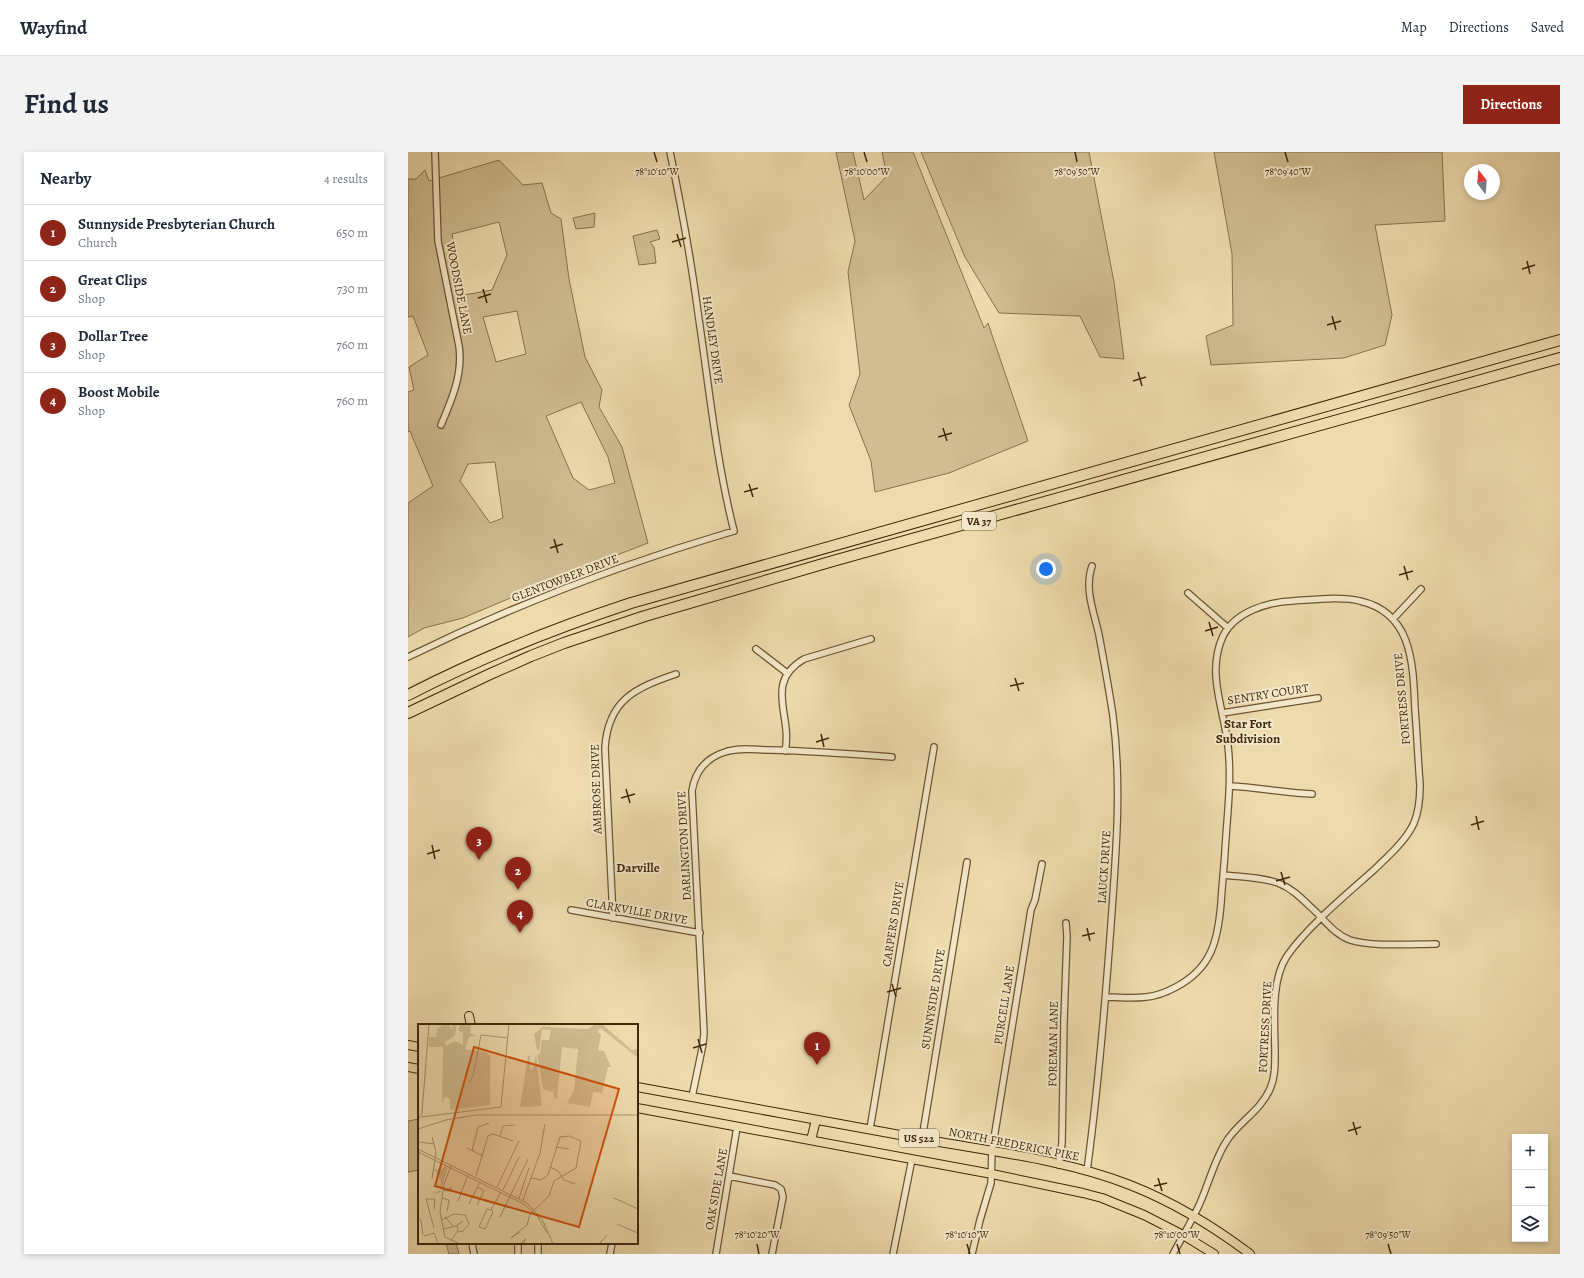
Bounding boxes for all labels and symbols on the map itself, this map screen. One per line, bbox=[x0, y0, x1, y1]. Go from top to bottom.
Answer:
north arrow bbox=[1464, 164, 1500, 200]
text: 78°10'10"W bbox=[635, 165, 679, 178]
text: 78°10'00"W bbox=[844, 165, 890, 178]
text: 78°09'50"W bbox=[1054, 165, 1100, 178]
text: 78°09'40"W bbox=[1265, 165, 1312, 178]
street label: WOODSIDE LANE bbox=[442, 240, 476, 335]
street label: HANDLEY DRIVE bbox=[699, 295, 727, 385]
road number: VA 37 bbox=[962, 512, 996, 530]
street label: GLENTOWBER DRIVE bbox=[509, 550, 621, 606]
your location bbox=[1036, 559, 1056, 579]
street label: FORTRESS DRIVE bbox=[1390, 652, 1414, 746]
street label: SENTRY COURT bbox=[1226, 680, 1310, 708]
district label: Star Fort Subdivision bbox=[1216, 715, 1281, 747]
street label: AMBROSE DRIVE bbox=[586, 744, 606, 835]
street label: DARLINGTON DRIVE bbox=[673, 791, 695, 901]
pin: 3 bbox=[466, 827, 492, 860]
street label: LAUCK DRIVE bbox=[1093, 830, 1115, 904]
pin: 2 bbox=[505, 857, 531, 890]
district label: Darville bbox=[616, 859, 660, 876]
street label: CARPERS DRIVE bbox=[878, 880, 908, 968]
street label: CLARKVILLE DRIVE bbox=[585, 894, 689, 928]
pin: 4 bbox=[507, 900, 533, 933]
street label: SUNNYSIDE DRIVE bbox=[917, 948, 949, 1050]
street label: PURCELL LANE bbox=[990, 964, 1018, 1046]
street label: FORTRESS DRIVE bbox=[1255, 981, 1275, 1073]
street label: FOREMAN LANE bbox=[1044, 1001, 1062, 1087]
inset map bbox=[418, 1024, 638, 1244]
pin: 1 bbox=[804, 1032, 830, 1065]
street label: NORTH FREDERICK PIKE bbox=[947, 1123, 1081, 1165]
road number: US 522 bbox=[899, 1129, 939, 1147]
street label: OAK SIDE LANE bbox=[701, 1147, 731, 1231]
text: 78°10'20"W bbox=[735, 1228, 780, 1241]
text: 78°10'10"W bbox=[945, 1228, 989, 1241]
text: 78°10'00"W bbox=[1154, 1228, 1200, 1241]
text: 78°09'50"W bbox=[1365, 1228, 1411, 1241]

